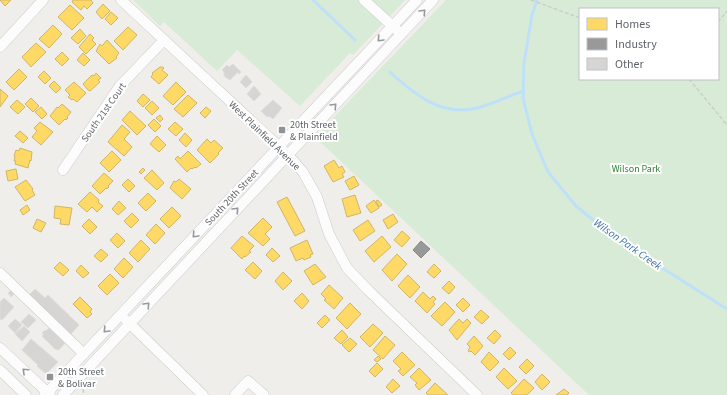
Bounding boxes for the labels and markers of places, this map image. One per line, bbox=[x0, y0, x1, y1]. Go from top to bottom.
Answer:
place label: 20th Street & Plainfield bbox=[290, 118, 338, 144]
marker: 20th Street & Plainfield bbox=[277, 125, 287, 135]
place label: 20th Street & Bolivar bbox=[58, 365, 104, 391]
marker: 20th Street & Bolivar bbox=[45, 372, 55, 382]

